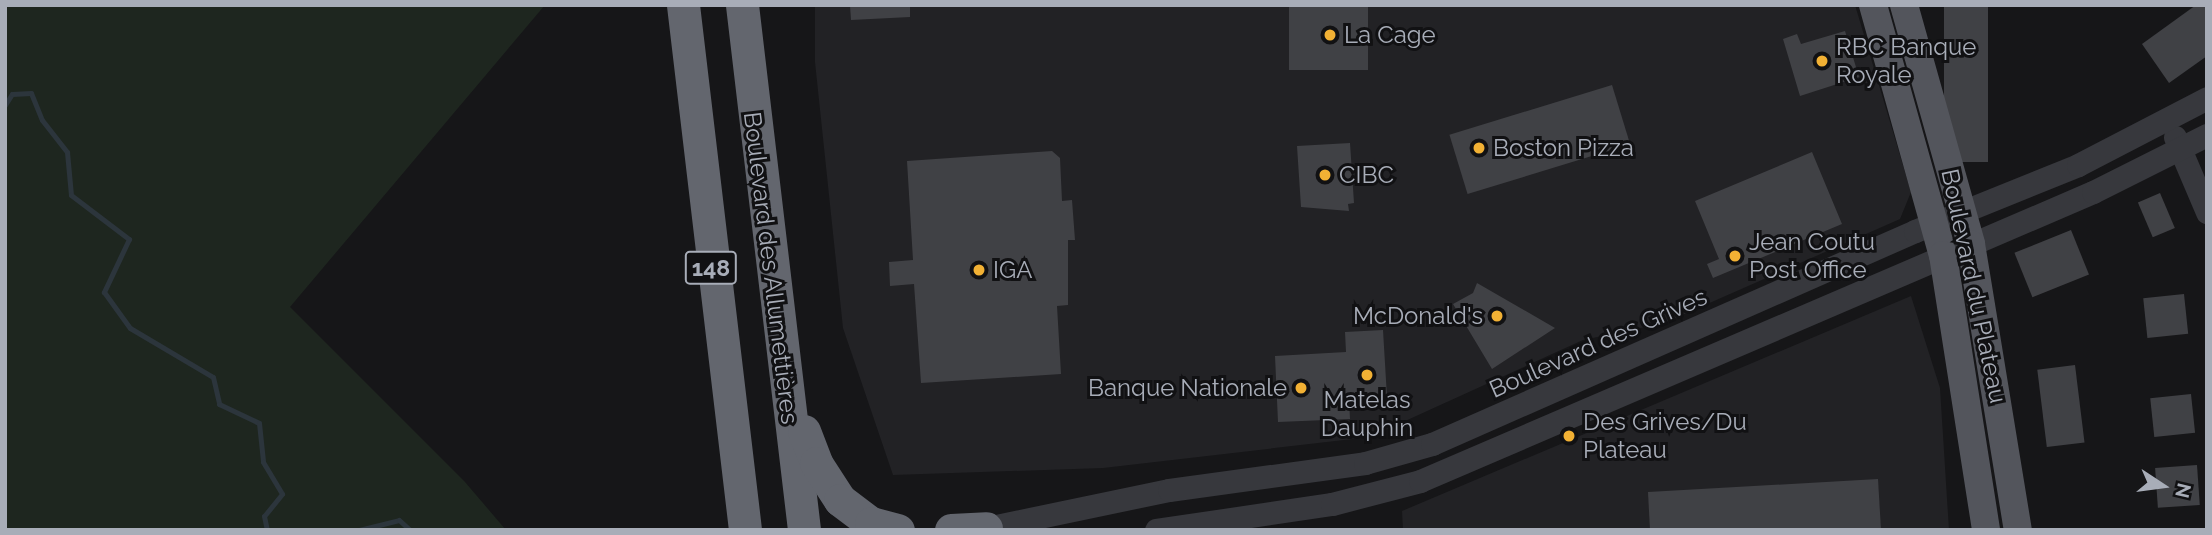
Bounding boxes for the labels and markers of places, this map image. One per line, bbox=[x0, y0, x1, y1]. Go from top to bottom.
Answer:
place label: La Cage bbox=[1344, 21, 1436, 49]
marker: La Cage bbox=[1322, 27, 1338, 43]
place label: RBC Banque Royale bbox=[1836, 33, 1976, 89]
marker: RBC Banque Royale bbox=[1814, 53, 1830, 69]
place label: Boston Pizza bbox=[1493, 134, 1634, 162]
marker: Boston Pizza bbox=[1471, 140, 1487, 156]
place label: CIBC bbox=[1339, 161, 1394, 189]
marker: CIBC bbox=[1317, 167, 1333, 183]
place label: Jean Coutu Post Office bbox=[1749, 228, 1875, 284]
marker: Jean Coutu Post Office bbox=[1727, 248, 1743, 264]
place label: IGA bbox=[993, 256, 1032, 284]
marker: IGA bbox=[971, 262, 987, 278]
place label: McDonald's bbox=[1353, 302, 1483, 330]
marker: McDonald's bbox=[1489, 308, 1505, 324]
marker: Matelas Dauphin bbox=[1359, 367, 1375, 383]
place label: Banque Nationale bbox=[1088, 374, 1287, 402]
marker: Banque Nationale bbox=[1293, 380, 1309, 396]
place label: Matelas Dauphin bbox=[1321, 386, 1413, 442]
place label: Des Grives/Du Plateau bbox=[1583, 408, 1747, 464]
marker: Des Grives/Du Plateau bbox=[1561, 428, 1577, 444]

